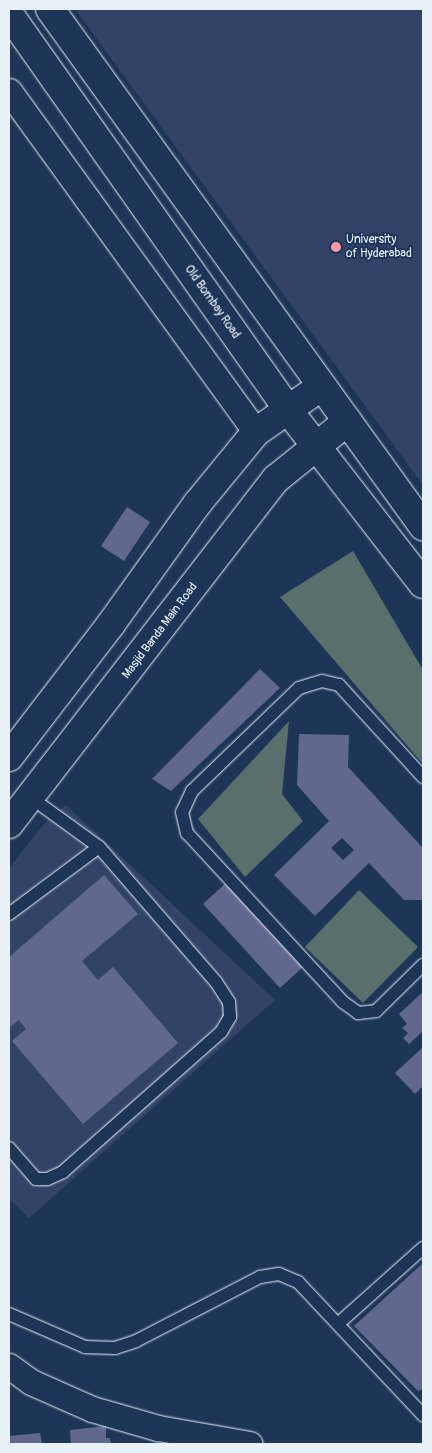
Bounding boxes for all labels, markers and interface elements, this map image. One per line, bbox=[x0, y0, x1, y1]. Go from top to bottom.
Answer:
place label: University of Hyderabad bbox=[346, 233, 412, 261]
marker: University of Hyderabad bbox=[330, 241, 342, 253]
street label: Old Bombay Road bbox=[181, 262, 243, 342]
street label: Masjid Banda Main Road bbox=[119, 580, 201, 682]

